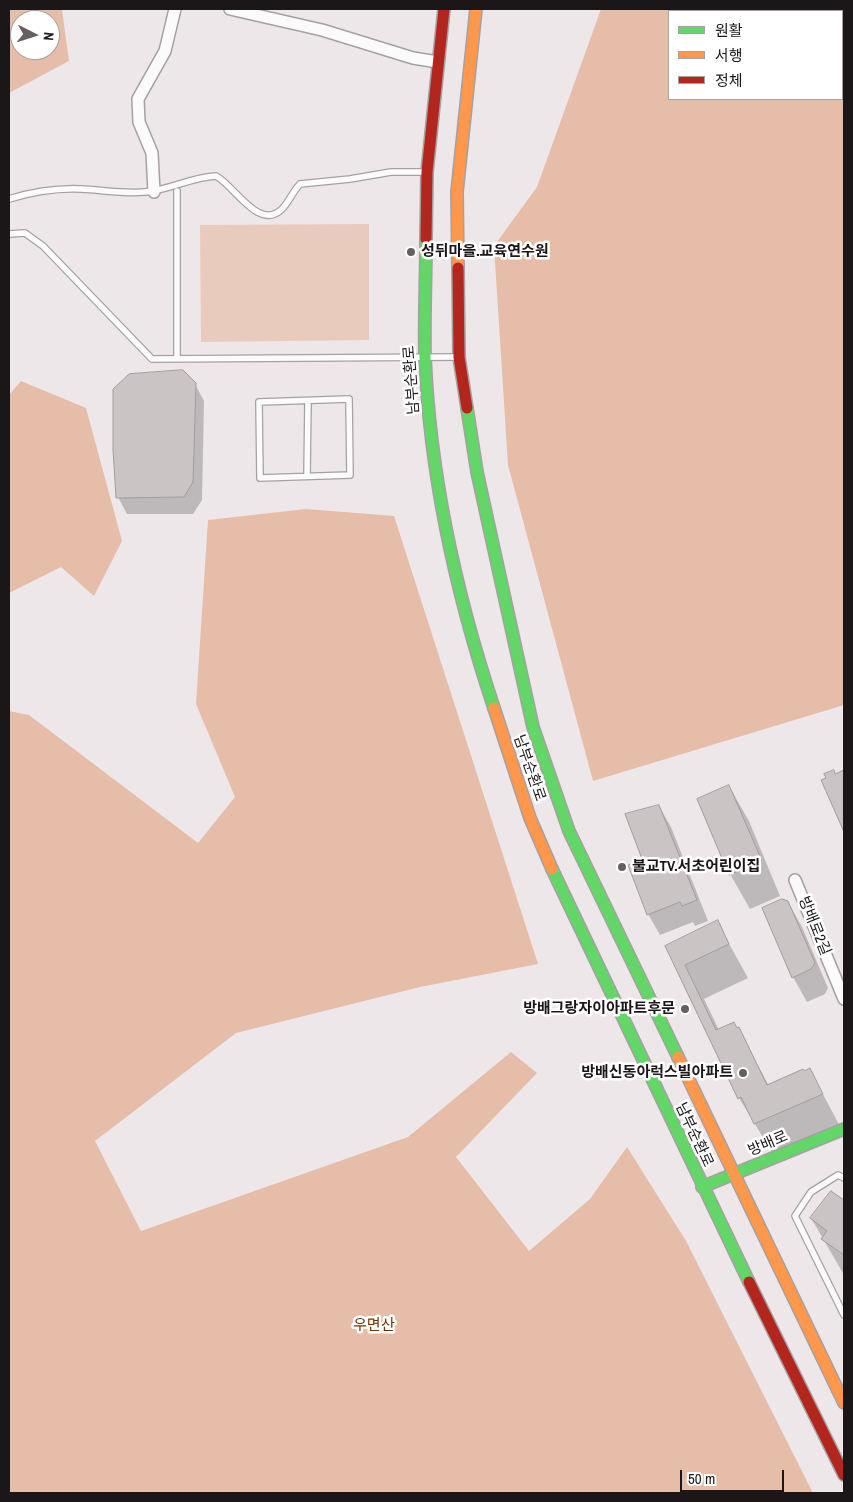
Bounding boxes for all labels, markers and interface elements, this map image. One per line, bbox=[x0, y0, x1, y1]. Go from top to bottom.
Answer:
north arrow bbox=[10, 10, 60, 60]
legend bbox=[668, 10, 843, 100]
text: 원활 bbox=[715, 20, 743, 41]
text: N bbox=[40, 31, 58, 41]
text: 서행 bbox=[715, 45, 743, 66]
text: 정체 bbox=[715, 70, 743, 91]
place label: 성뒤마을.교육연수원 bbox=[421, 243, 549, 261]
marker: 성뒤마을.교육연수원 bbox=[405, 246, 417, 258]
street label: 남부순환로 bbox=[401, 345, 423, 415]
street label: 남부순환로 bbox=[509, 732, 549, 804]
place label: 불교TV.서초어린이집 bbox=[632, 858, 760, 876]
marker: 불교TV.서초어린이집 bbox=[616, 861, 628, 873]
street label: 방배로2길 bbox=[794, 894, 834, 958]
place label: 방배그랑자이아파트후문 bbox=[523, 1000, 675, 1018]
marker: 방배그랑자이아파트후문 bbox=[679, 1003, 691, 1015]
place label: 방배신동아럭스빌아파트 bbox=[581, 1064, 733, 1082]
marker: 방배신동아럭스빌아파트 bbox=[737, 1067, 749, 1079]
street label: 남부순환로 bbox=[671, 1100, 717, 1170]
street label: 방배로 bbox=[745, 1128, 791, 1160]
park label: 우면산 bbox=[353, 1317, 395, 1335]
scale bar bbox=[683, 1460, 787, 1492]
text: 50 m bbox=[688, 1468, 715, 1489]

